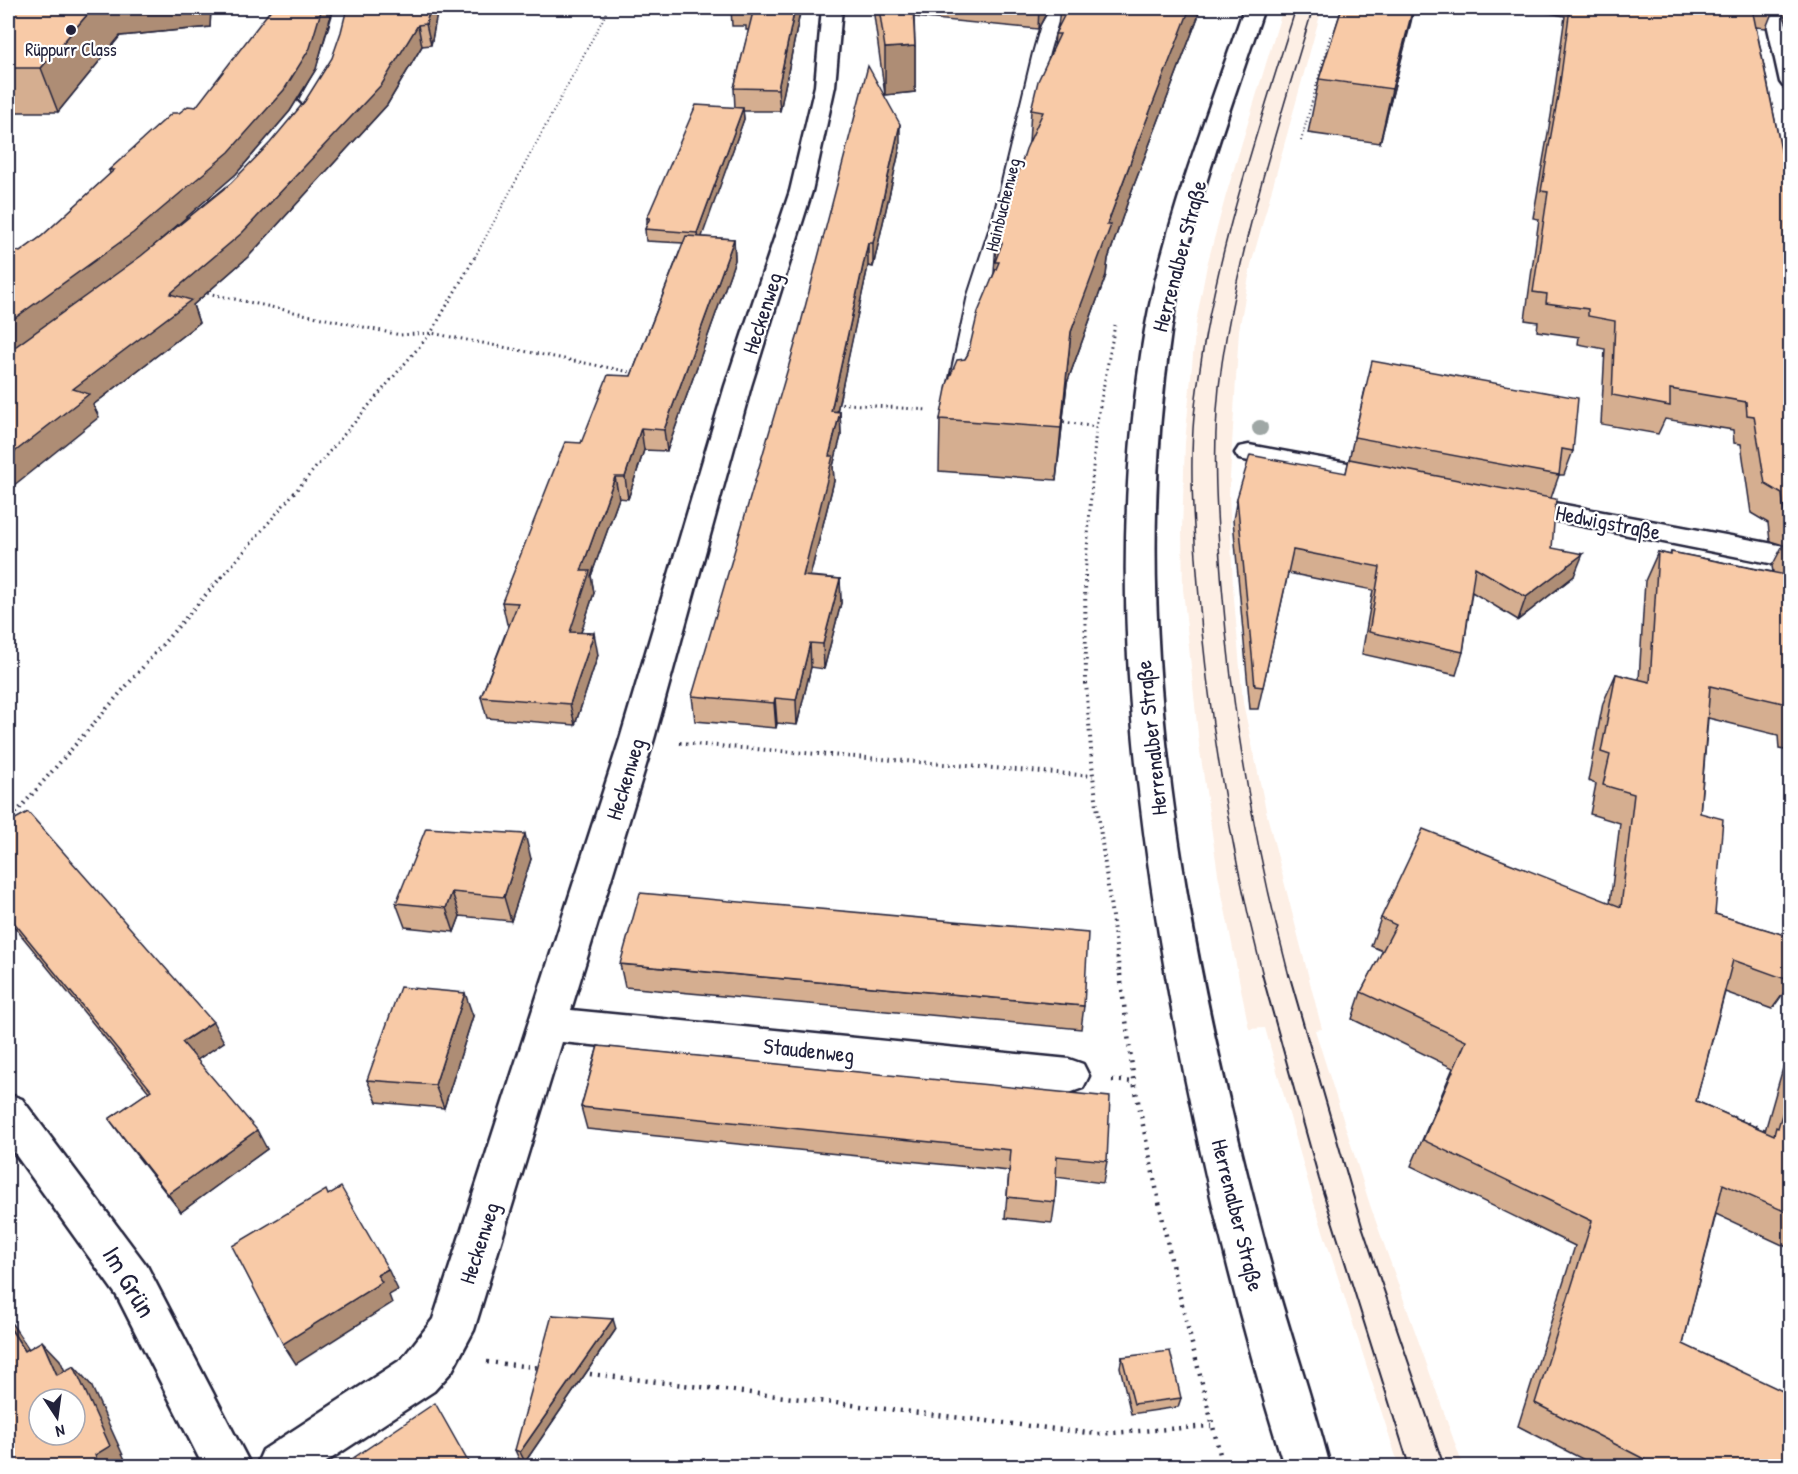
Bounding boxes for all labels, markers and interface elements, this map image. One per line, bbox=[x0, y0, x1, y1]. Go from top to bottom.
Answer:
marker: Rüppurr Class bbox=[64, 23, 78, 37]
place label: Rüppurr Class bbox=[25, 37, 117, 62]
street label: Hainbuchenweg bbox=[979, 155, 1026, 254]
street label: Herrenalber Straße bbox=[1144, 177, 1214, 335]
street label: Heckenweg bbox=[735, 268, 789, 358]
street label: Hedwigstraße bbox=[1553, 497, 1663, 547]
street label: Herrenalber Straße bbox=[1128, 659, 1174, 817]
street label: Heckenweg bbox=[598, 734, 652, 824]
street label: Staudenweg bbox=[762, 1030, 856, 1070]
street label: Herrenalber Straße bbox=[1205, 1136, 1271, 1294]
street label: Heckenweg bbox=[452, 1198, 506, 1288]
street label: Im Grün bbox=[95, 1239, 165, 1324]
north arrow bbox=[27, 1387, 87, 1447]
text: N bbox=[53, 1420, 67, 1443]

